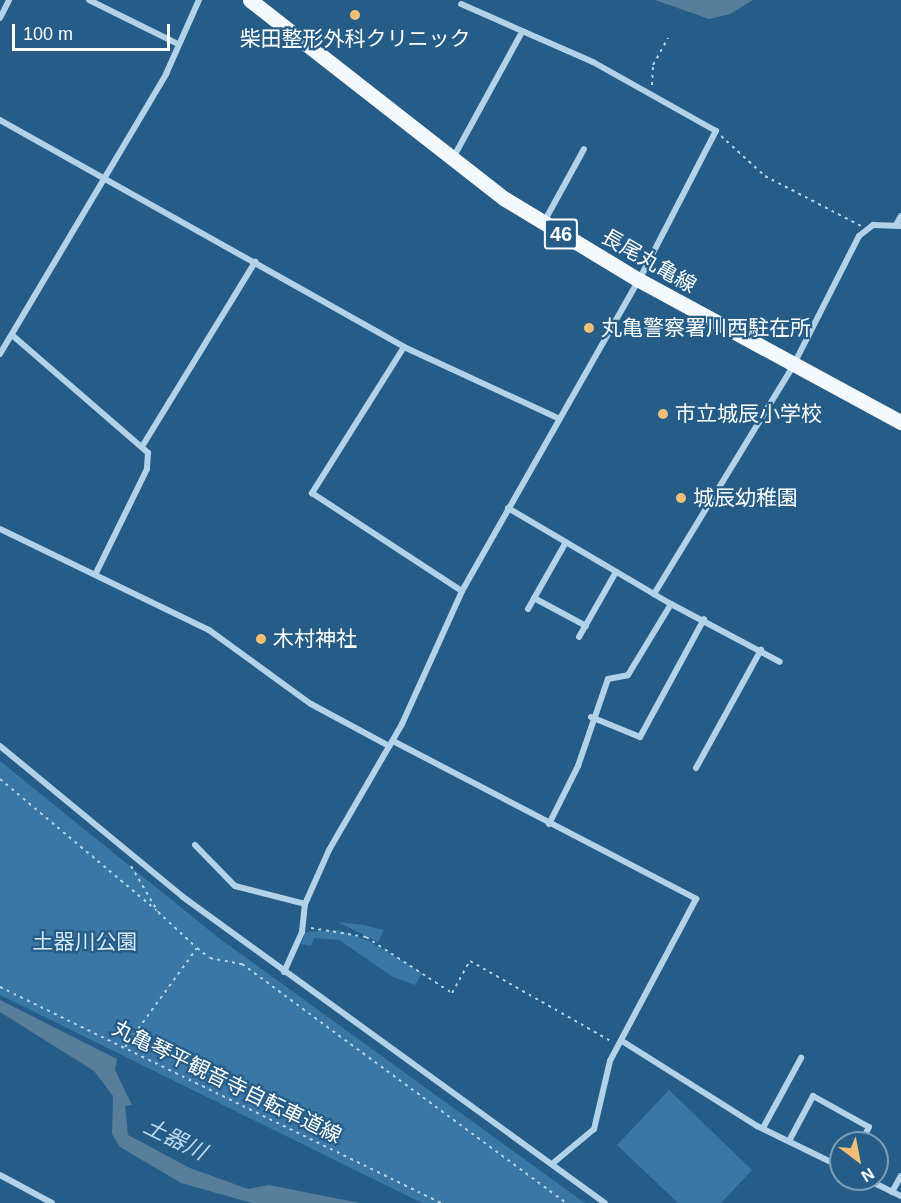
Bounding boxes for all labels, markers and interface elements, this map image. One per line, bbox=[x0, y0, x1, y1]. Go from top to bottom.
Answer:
marker: 柴田整形外科クリニック bbox=[346, 6, 364, 24]
scale bar bbox=[15, 12, 172, 50]
text: 100 m bbox=[23, 24, 73, 44]
place label: 柴田整形外科クリニック bbox=[240, 26, 470, 52]
road number: 46 bbox=[543, 217, 579, 251]
street label: 長尾丸亀線 bbox=[597, 224, 701, 298]
place label: 丸亀警察署川西駐在所 bbox=[601, 315, 811, 341]
marker: 丸亀警察署川西駐在所 bbox=[582, 321, 596, 335]
place label: 市立城辰小学校 bbox=[675, 401, 822, 427]
marker: 市立城辰小学校 bbox=[656, 407, 670, 421]
place label: 城辰幼稚園 bbox=[693, 485, 798, 511]
marker: 城辰幼稚園 bbox=[674, 491, 688, 505]
place label: 木村神社 bbox=[273, 626, 357, 652]
marker: 木村神社 bbox=[254, 632, 268, 646]
park label: 土器川公園 bbox=[33, 929, 137, 955]
street label: 丸亀琴平観音寺自転車道線 bbox=[108, 1015, 346, 1149]
water label: 土器川 bbox=[140, 1113, 210, 1165]
north arrow bbox=[829, 1131, 889, 1191]
text: N bbox=[858, 1165, 877, 1185]

